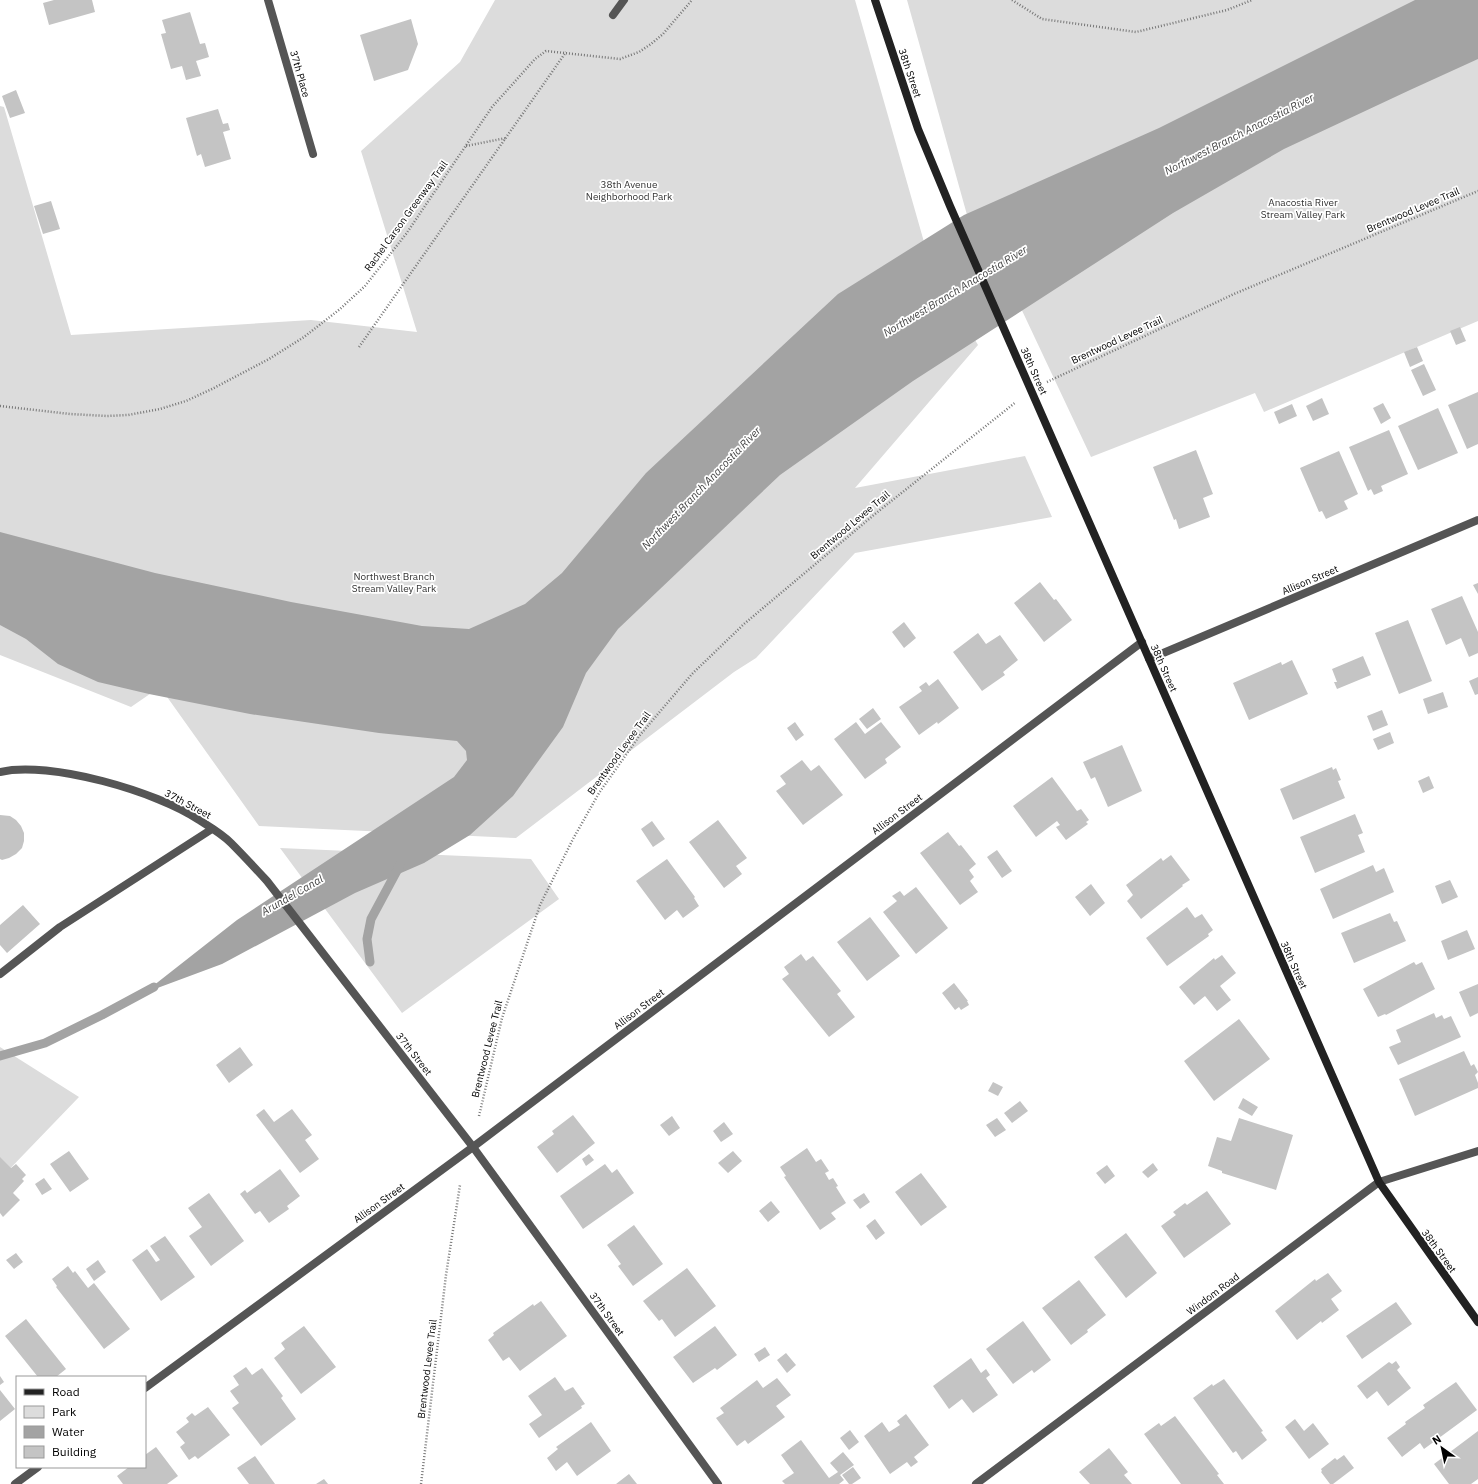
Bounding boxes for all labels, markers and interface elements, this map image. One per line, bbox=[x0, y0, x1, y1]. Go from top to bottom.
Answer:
street label: 38th Street bbox=[896, 47, 925, 100]
street label: 37th Place bbox=[287, 49, 313, 99]
water label: Northwest Branch Anacostia River bbox=[1162, 90, 1317, 178]
street label: Rachel Carson Greenway Trail bbox=[361, 158, 451, 274]
park label: 38th Avenue Neighborhood Park bbox=[586, 178, 673, 203]
street label: Brentwood Levee Trail bbox=[1365, 184, 1462, 235]
park label: Anacostia River Stream Valley Park bbox=[1261, 196, 1346, 221]
water label: Northwest Branch Anacostia River bbox=[880, 242, 1030, 340]
street label: Brentwood Levee Trail bbox=[1069, 313, 1165, 367]
street label: 38th Street bbox=[1018, 345, 1051, 397]
water label: Northwest Branch Anacostia River bbox=[638, 423, 764, 552]
street label: Brentwood Levee Trail bbox=[808, 488, 893, 562]
street label: Allison Street bbox=[1280, 562, 1341, 598]
park label: Northwest Branch Stream Valley Park bbox=[352, 570, 437, 595]
street label: 38th Street bbox=[1148, 642, 1181, 694]
street label: Brentwood Levee Trail bbox=[584, 709, 654, 797]
street label: 37th Street bbox=[162, 786, 214, 822]
street label: Allison Street bbox=[869, 790, 925, 837]
water label: Arundel Canal bbox=[258, 872, 326, 919]
street label: 38th Street bbox=[1278, 939, 1311, 991]
street label: Allison Street bbox=[611, 985, 667, 1032]
street label: Brentwood Levee Trail bbox=[469, 999, 505, 1099]
street label: 37th Street bbox=[393, 1030, 435, 1078]
street label: Allison Street bbox=[351, 1180, 408, 1226]
street label: 38th Street bbox=[1419, 1227, 1460, 1276]
street label: Windom Road bbox=[1184, 1270, 1242, 1318]
street label: 37th Street bbox=[587, 1290, 628, 1339]
street label: Brentwood Levee Trail bbox=[414, 1318, 440, 1419]
legend bbox=[16, 1376, 146, 1468]
text: Road bbox=[52, 1384, 80, 1399]
text: Park bbox=[52, 1404, 77, 1419]
text: Water bbox=[52, 1424, 85, 1439]
north arrow bbox=[1422, 1428, 1462, 1468]
text: N bbox=[1429, 1432, 1444, 1448]
text: Building bbox=[52, 1444, 97, 1459]

